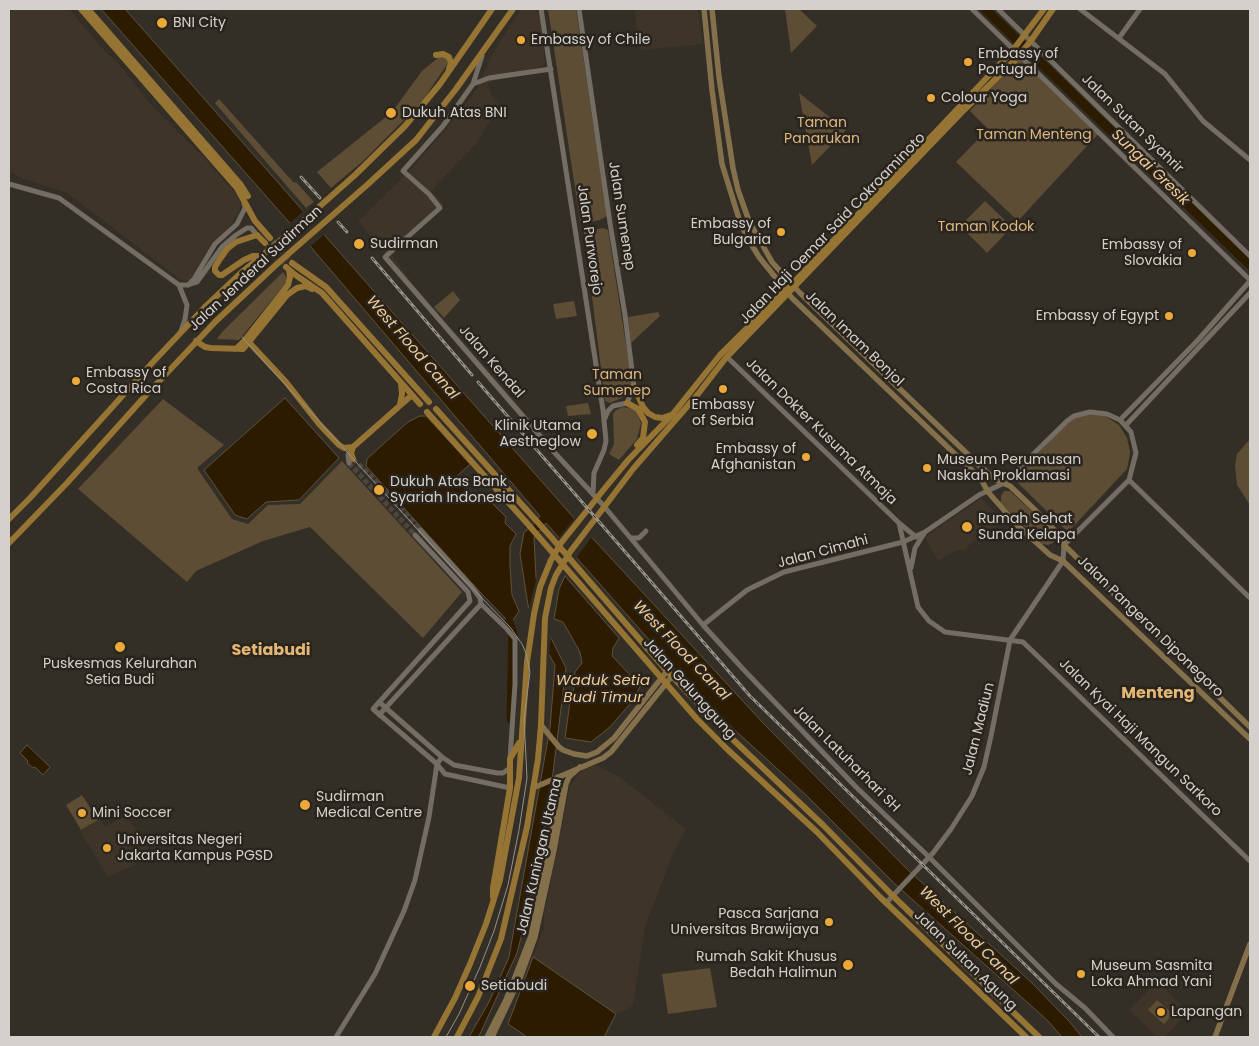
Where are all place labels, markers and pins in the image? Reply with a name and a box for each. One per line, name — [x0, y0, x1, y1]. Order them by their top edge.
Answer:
place label: BNI City — [173, 15, 226, 31]
marker: BNI City — [155, 16, 169, 30]
place label: Embassy of Chile — [531, 32, 650, 48]
marker: Embassy of Chile — [515, 34, 527, 46]
place label: Embassy of Portugal — [978, 46, 1058, 78]
marker: Embassy of Portugal — [962, 56, 974, 68]
place label: Colour Yoga — [941, 90, 1027, 106]
marker: Colour Yoga — [925, 92, 937, 104]
place label: Dukuh Atas BNI — [402, 105, 507, 121]
marker: Dukuh Atas BNI — [384, 106, 398, 120]
place label: Embassy of Bulgaria — [691, 216, 771, 248]
marker: Embassy of Bulgaria — [775, 226, 787, 238]
place label: Sudirman — [370, 236, 438, 252]
marker: Sudirman — [352, 237, 366, 251]
place label: Embassy of Slovakia — [1102, 237, 1182, 270]
marker: Embassy of Slovakia — [1186, 247, 1198, 259]
place label: Embassy of Egypt — [1036, 308, 1159, 324]
marker: Embassy of Egypt — [1163, 310, 1175, 322]
place label: Embassy of Costa Rica — [86, 365, 166, 398]
marker: Embassy of Costa Rica — [70, 375, 82, 387]
marker: Embassy of Serbia — [717, 383, 729, 395]
place label: Embassy of Serbia — [691, 397, 755, 430]
place label: Klinik Utama Aestheglow — [494, 418, 581, 451]
marker: Klinik Utama Aestheglow — [585, 427, 599, 441]
place label: Embassy of Afghanistan — [711, 441, 796, 474]
marker: Embassy of Afghanistan — [800, 451, 812, 463]
place label: Museum Perumusan Naskah Proklamasi — [937, 452, 1081, 484]
marker: Museum Perumusan Naskah Proklamasi — [921, 462, 933, 474]
place label: Dukuh Atas Bank Syariah Indonesia — [390, 474, 515, 507]
marker: Dukuh Atas Bank Syariah Indonesia — [372, 483, 386, 497]
place label: Rumah Sehat Sunda Kelapa — [978, 511, 1076, 544]
marker: Rumah Sehat Sunda Kelapa — [960, 520, 974, 534]
marker: Puskesmas Kelurahan Setia Budi — [113, 640, 127, 654]
place label: Puskesmas Kelurahan Setia Budi — [43, 656, 197, 689]
place label: Sudirman Medical Centre — [316, 789, 422, 822]
marker: Sudirman Medical Centre — [298, 798, 312, 812]
place label: Mini Soccer — [92, 805, 172, 821]
marker: Mini Soccer — [76, 807, 88, 819]
place label: Universitas Negeri Jakarta Kampus PGSD — [117, 832, 273, 864]
marker: Universitas Negeri Jakarta Kampus PGSD — [101, 842, 113, 854]
place label: Pasca Sarjana Universitas Brawijaya — [671, 906, 819, 939]
marker: Pasca Sarjana Universitas Brawijaya — [823, 916, 835, 928]
place label: Rumah Sakit Khusus Bedah Halimun — [696, 949, 837, 982]
marker: Rumah Sakit Khusus Bedah Halimun — [841, 958, 855, 972]
place label: Museum Sasmita Loka Ahmad Yani — [1091, 958, 1213, 990]
marker: Museum Sasmita Loka Ahmad Yani — [1075, 968, 1087, 980]
place label: Setiabudi — [481, 978, 547, 994]
marker: Setiabudi — [463, 979, 477, 993]
place label: Lapangan — [1171, 1004, 1242, 1020]
marker: Lapangan — [1155, 1006, 1167, 1018]

